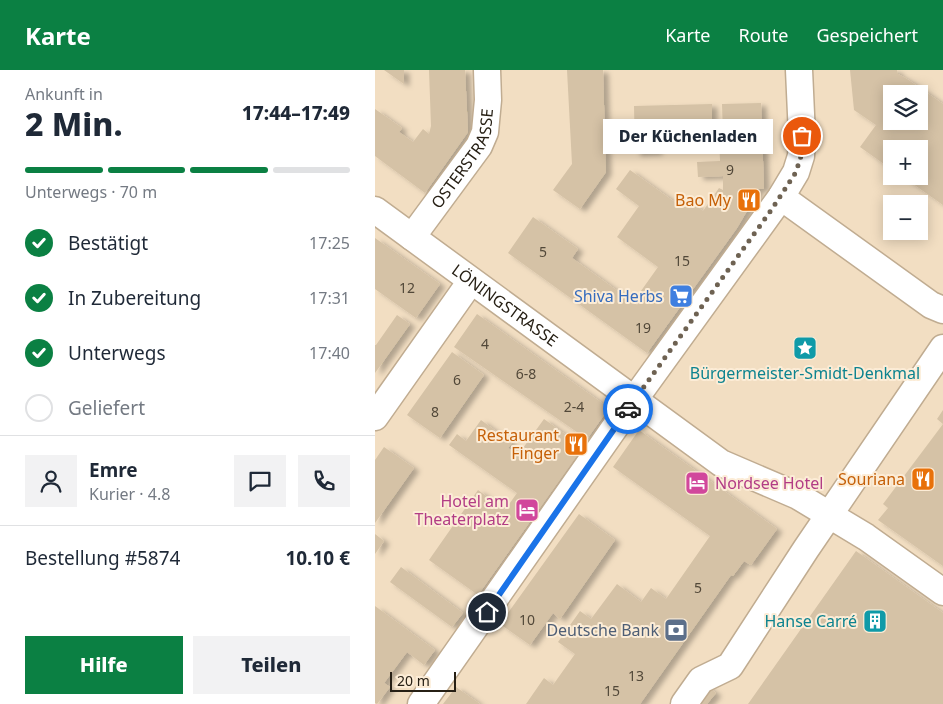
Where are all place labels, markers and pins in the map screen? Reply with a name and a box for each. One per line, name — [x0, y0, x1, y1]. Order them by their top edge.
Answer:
pin — [781, 115, 823, 157]
callout: Der Küchenladen — [602, 118, 772, 154]
restaurant icon: Bao My — [736, 187, 762, 213]
place label: Bao My — [675, 189, 732, 211]
supermarket icon: Shiva Herbs — [668, 283, 694, 309]
place label: Shiva Herbs — [574, 285, 663, 307]
place icon: Bürgermeister-Smidt-Denkmal — [792, 335, 818, 361]
place label: Bürgermeister-Smidt-Denkmal — [690, 362, 920, 384]
place label: Restaurant Finger — [477, 424, 559, 464]
restaurant icon: Restaurant Finger — [563, 431, 589, 457]
restaurant icon: Souriana — [910, 466, 936, 492]
place label: Souriana — [838, 468, 905, 490]
hotel icon: Nordsee Hotel — [684, 470, 710, 496]
place label: Nordsee Hotel — [715, 472, 823, 494]
place label: Hotel am Theaterplatz — [415, 490, 509, 530]
hotel icon: Hotel am Theaterplatz — [514, 497, 540, 523]
pin — [466, 591, 508, 633]
building icon: Hanse Carré — [862, 608, 888, 634]
place label: Hanse Carré — [764, 610, 857, 632]
bank icon: Deutsche Bank — [663, 617, 689, 643]
place label: Deutsche Bank — [546, 619, 659, 641]

